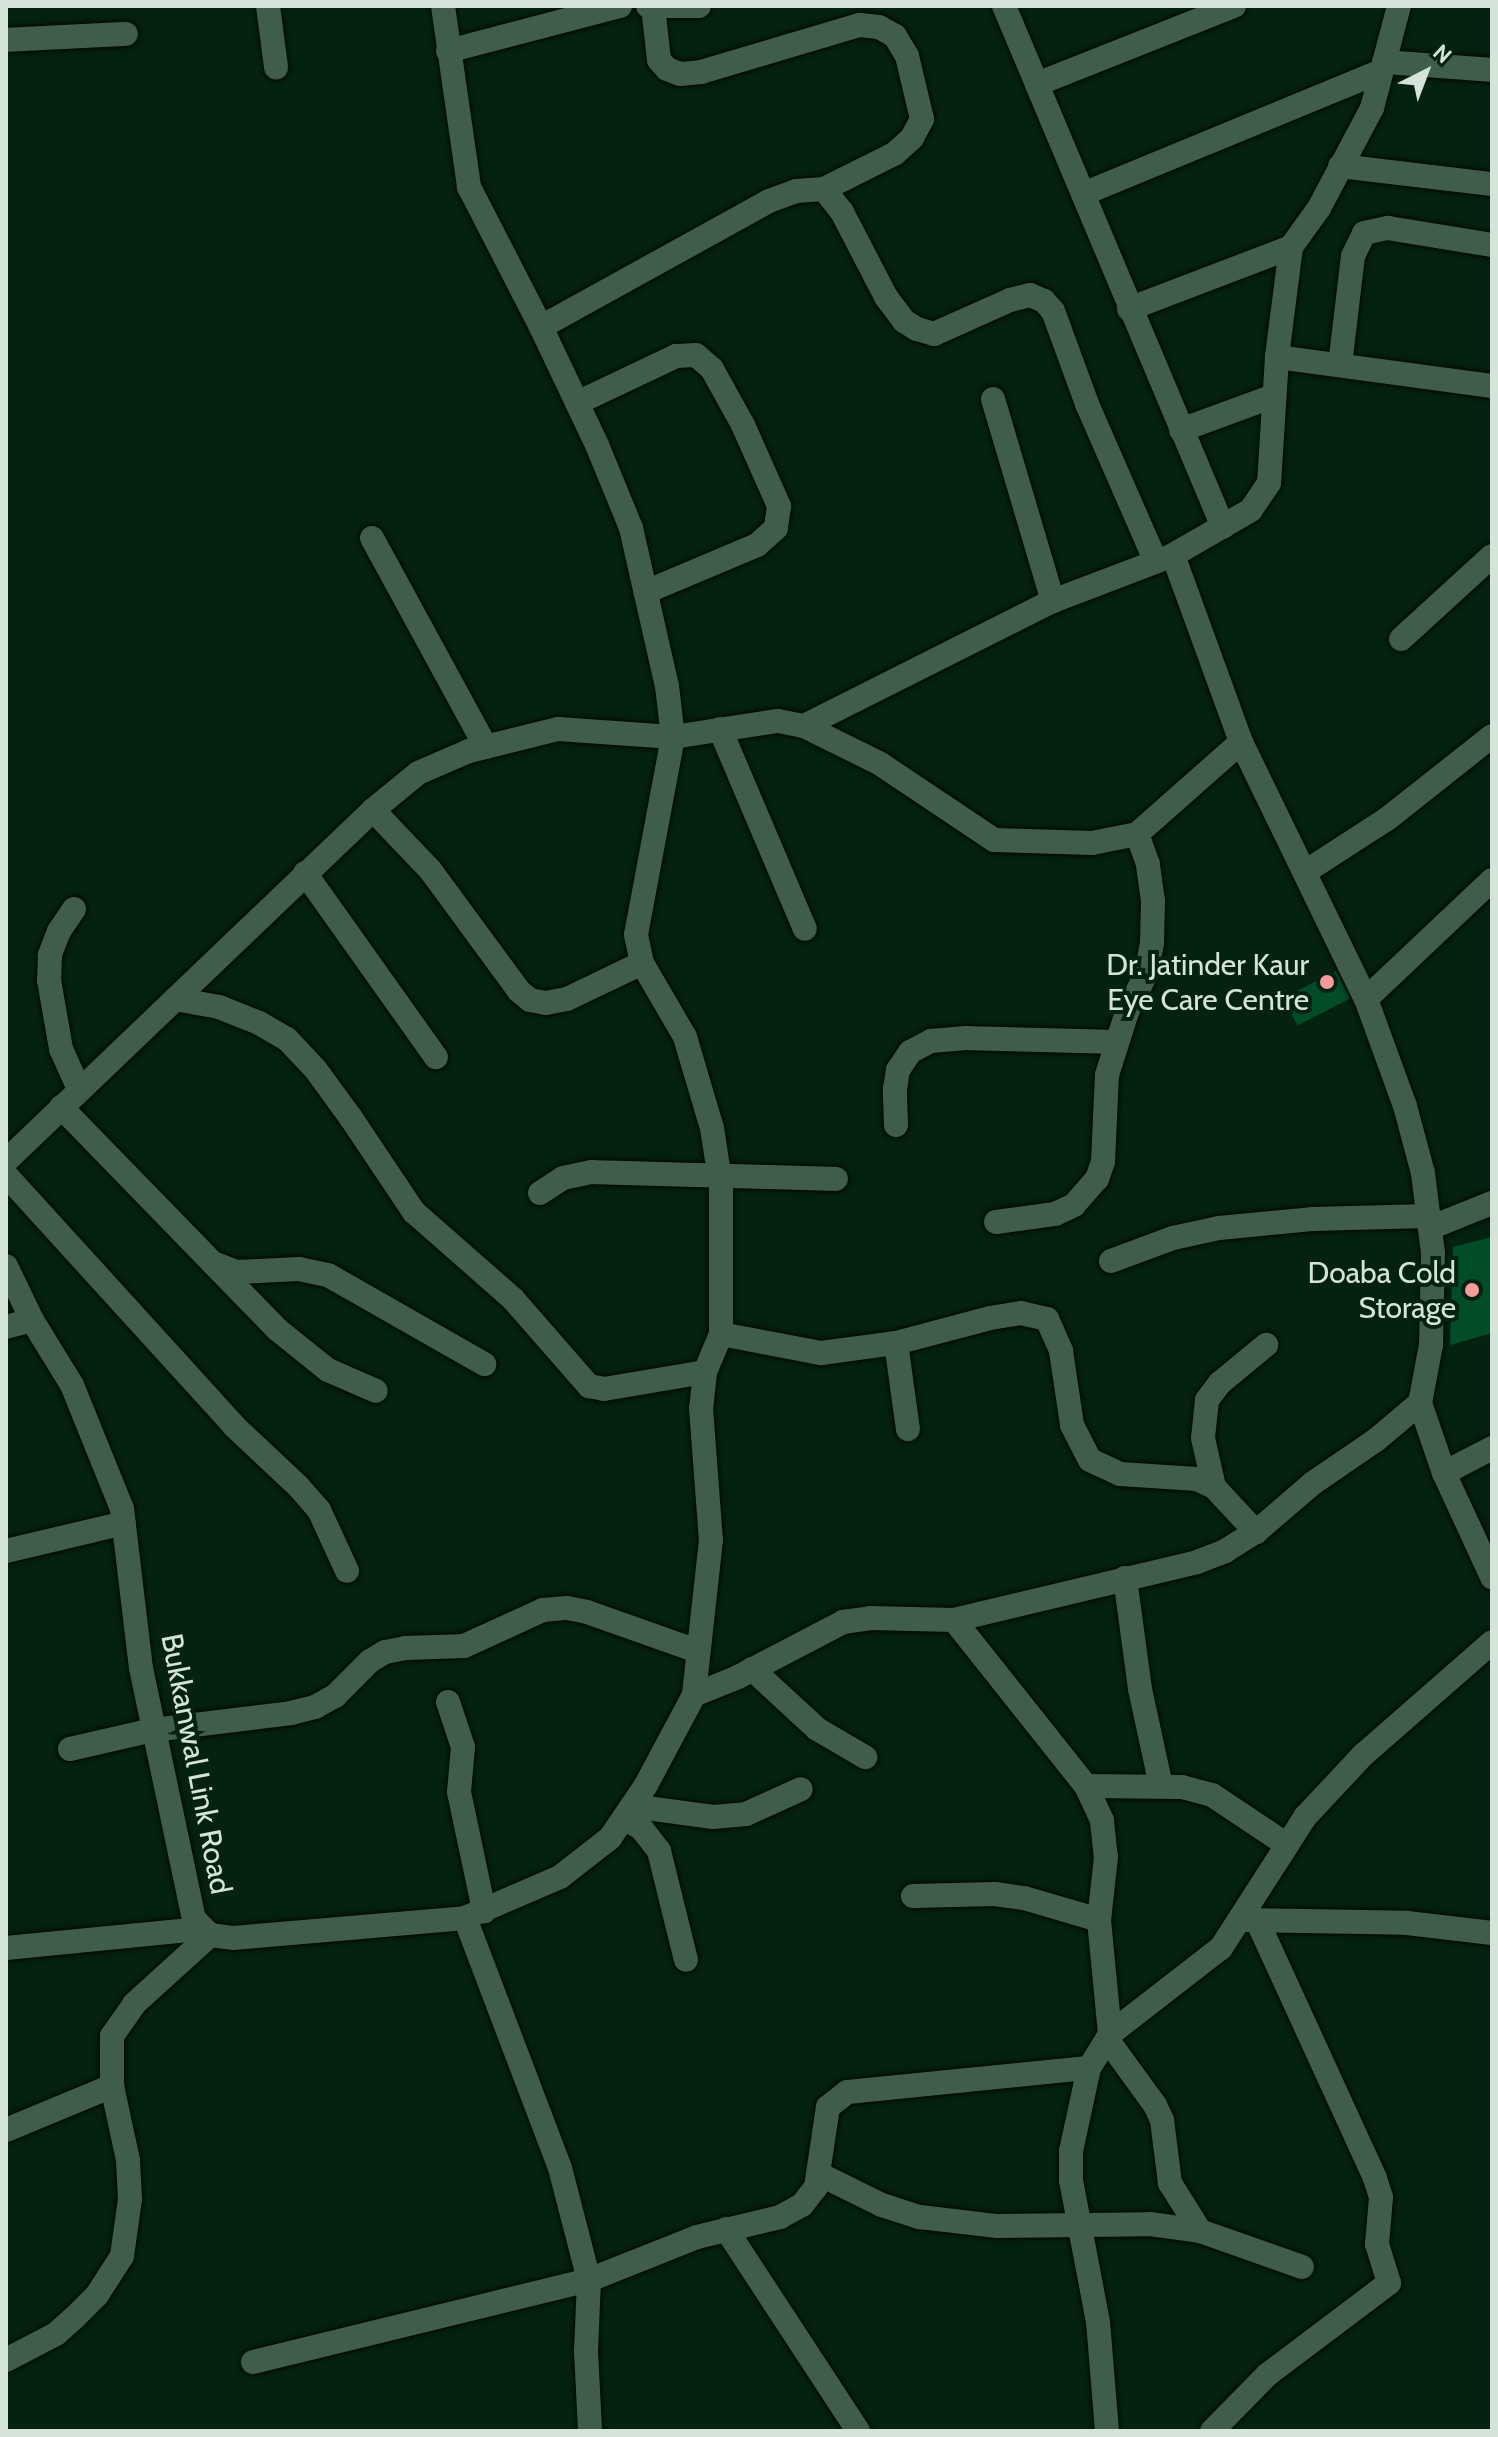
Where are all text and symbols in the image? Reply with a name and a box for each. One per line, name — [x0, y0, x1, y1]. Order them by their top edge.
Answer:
north arrow — [1386, 32, 1466, 112]
text: N — [1428, 39, 1457, 69]
place label: Dr. Jatinder Kaur Eye Care Centre — [1106, 947, 1309, 1018]
marker: Dr. Jatinder Kaur Eye Care Centre — [1316, 971, 1338, 993]
place label: Doaba Cold Storage — [1308, 1255, 1456, 1326]
marker: Doaba Cold Storage — [1463, 1281, 1481, 1299]
street label: Bukkanwal Link Road — [153, 1631, 239, 1897]

